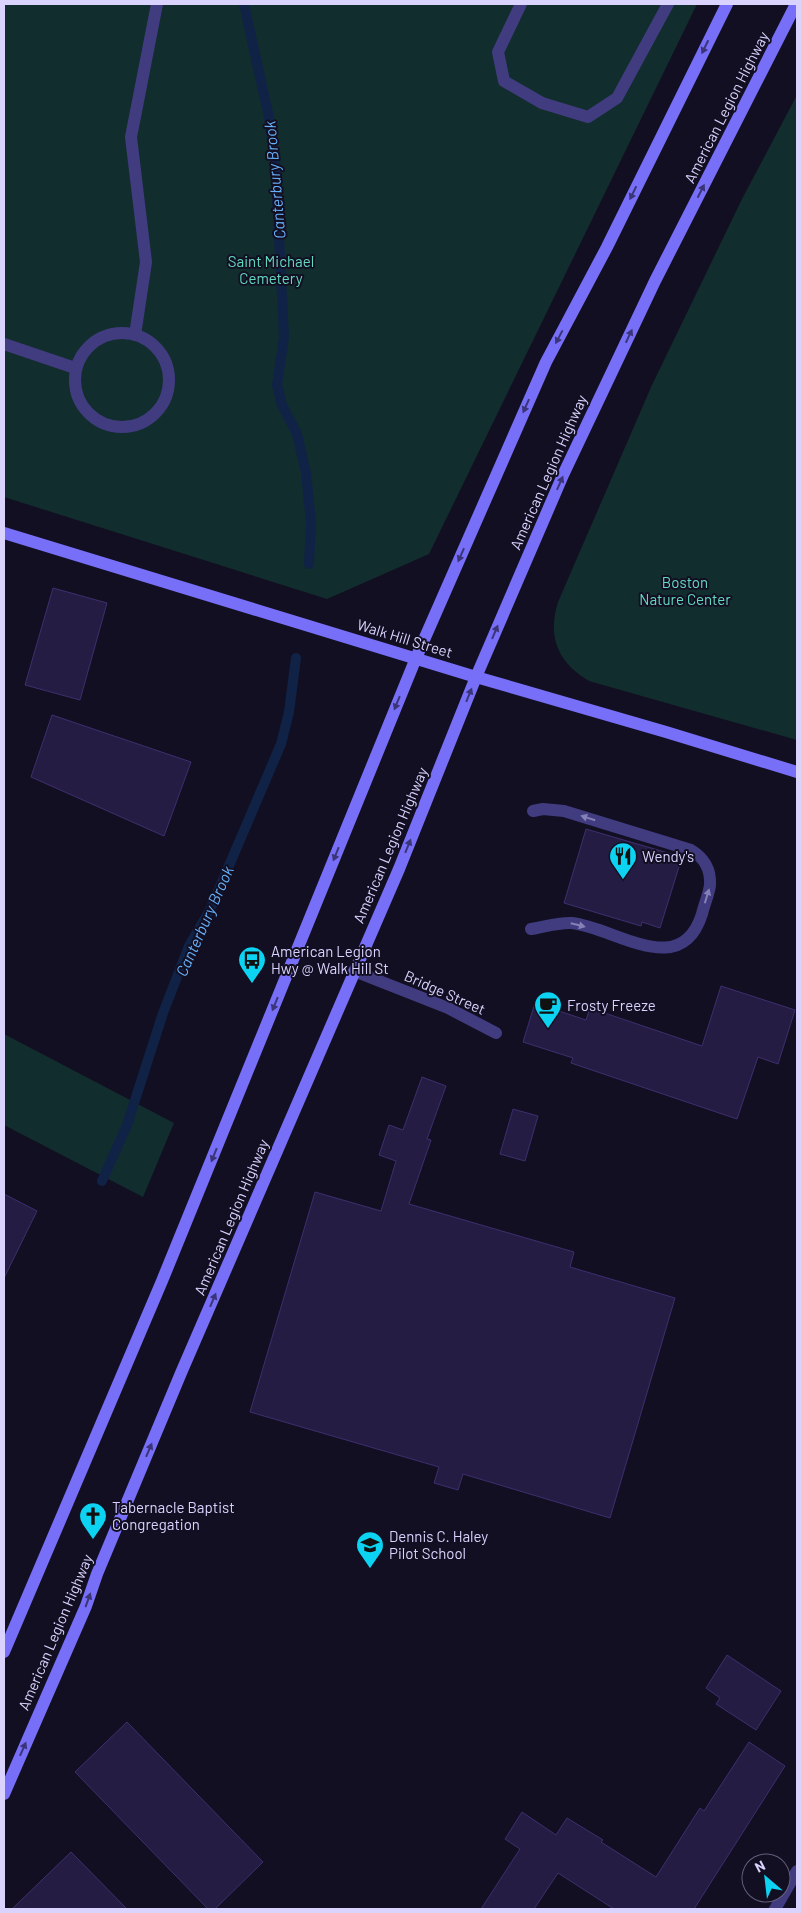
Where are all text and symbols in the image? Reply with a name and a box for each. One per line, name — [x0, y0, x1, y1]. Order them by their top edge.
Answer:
street label: American Legion Highway — [680, 28, 772, 186]
one-way arrow — [701, 40, 709, 55]
water label: Canterbury Brook — [259, 120, 289, 240]
one-way arrow — [697, 184, 705, 198]
one-way arrow — [629, 186, 637, 200]
park label: Saint Michael Cemetery — [228, 252, 314, 287]
one-way arrow — [625, 329, 633, 343]
one-way arrow — [554, 331, 563, 344]
street label: American Legion Highway — [506, 392, 590, 552]
one-way arrow — [522, 399, 530, 413]
one-way arrow — [556, 476, 564, 490]
one-way arrow — [456, 548, 464, 562]
park label: Boston Nature Center — [639, 573, 731, 608]
street label: Walk Hill Street — [355, 615, 455, 661]
one-way arrow — [492, 625, 499, 640]
one-way arrow — [465, 688, 473, 702]
one-way arrow — [393, 696, 401, 710]
street label: American Legion Highway — [349, 764, 431, 926]
one-way arrow — [580, 814, 595, 822]
one-way arrow — [405, 839, 413, 853]
restaurant icon: Wendy's — [608, 841, 638, 880]
one-way arrow — [332, 847, 340, 861]
place label: Wendy's — [642, 847, 694, 865]
water label: Canterbury Brook — [171, 863, 237, 979]
one-way arrow — [704, 889, 711, 904]
one-way arrow — [571, 921, 586, 929]
place label: American Legion Hwy @ Walk Hill St — [271, 942, 389, 977]
bus stop icon: American Legion Hwy @ Walk Hill St — [237, 945, 267, 984]
street label: Bridge Street — [402, 966, 488, 1018]
cafe icon: Frosty Freeze — [533, 990, 563, 1029]
place label: Frosty Freeze — [567, 996, 656, 1014]
one-way arrow — [271, 997, 279, 1012]
street label: American Legion Highway — [190, 1136, 272, 1298]
one-way arrow — [209, 1148, 217, 1162]
one-way arrow — [209, 1293, 217, 1307]
one-way arrow — [146, 1442, 154, 1457]
place label: Tabernacle Baptist Congregation — [112, 1498, 235, 1533]
church icon: Tabernacle Baptist Congregation — [78, 1501, 108, 1540]
place label: Dennis C. Haley Pilot School — [389, 1527, 488, 1562]
school or university icon: Dennis C. Haley Pilot School — [355, 1530, 385, 1569]
street label: American Legion Highway — [14, 1551, 96, 1713]
one-way arrow — [84, 1592, 92, 1607]
one-way arrow — [20, 1742, 28, 1756]
north arrow — [741, 1853, 791, 1903]
text: N — [752, 1856, 768, 1876]

